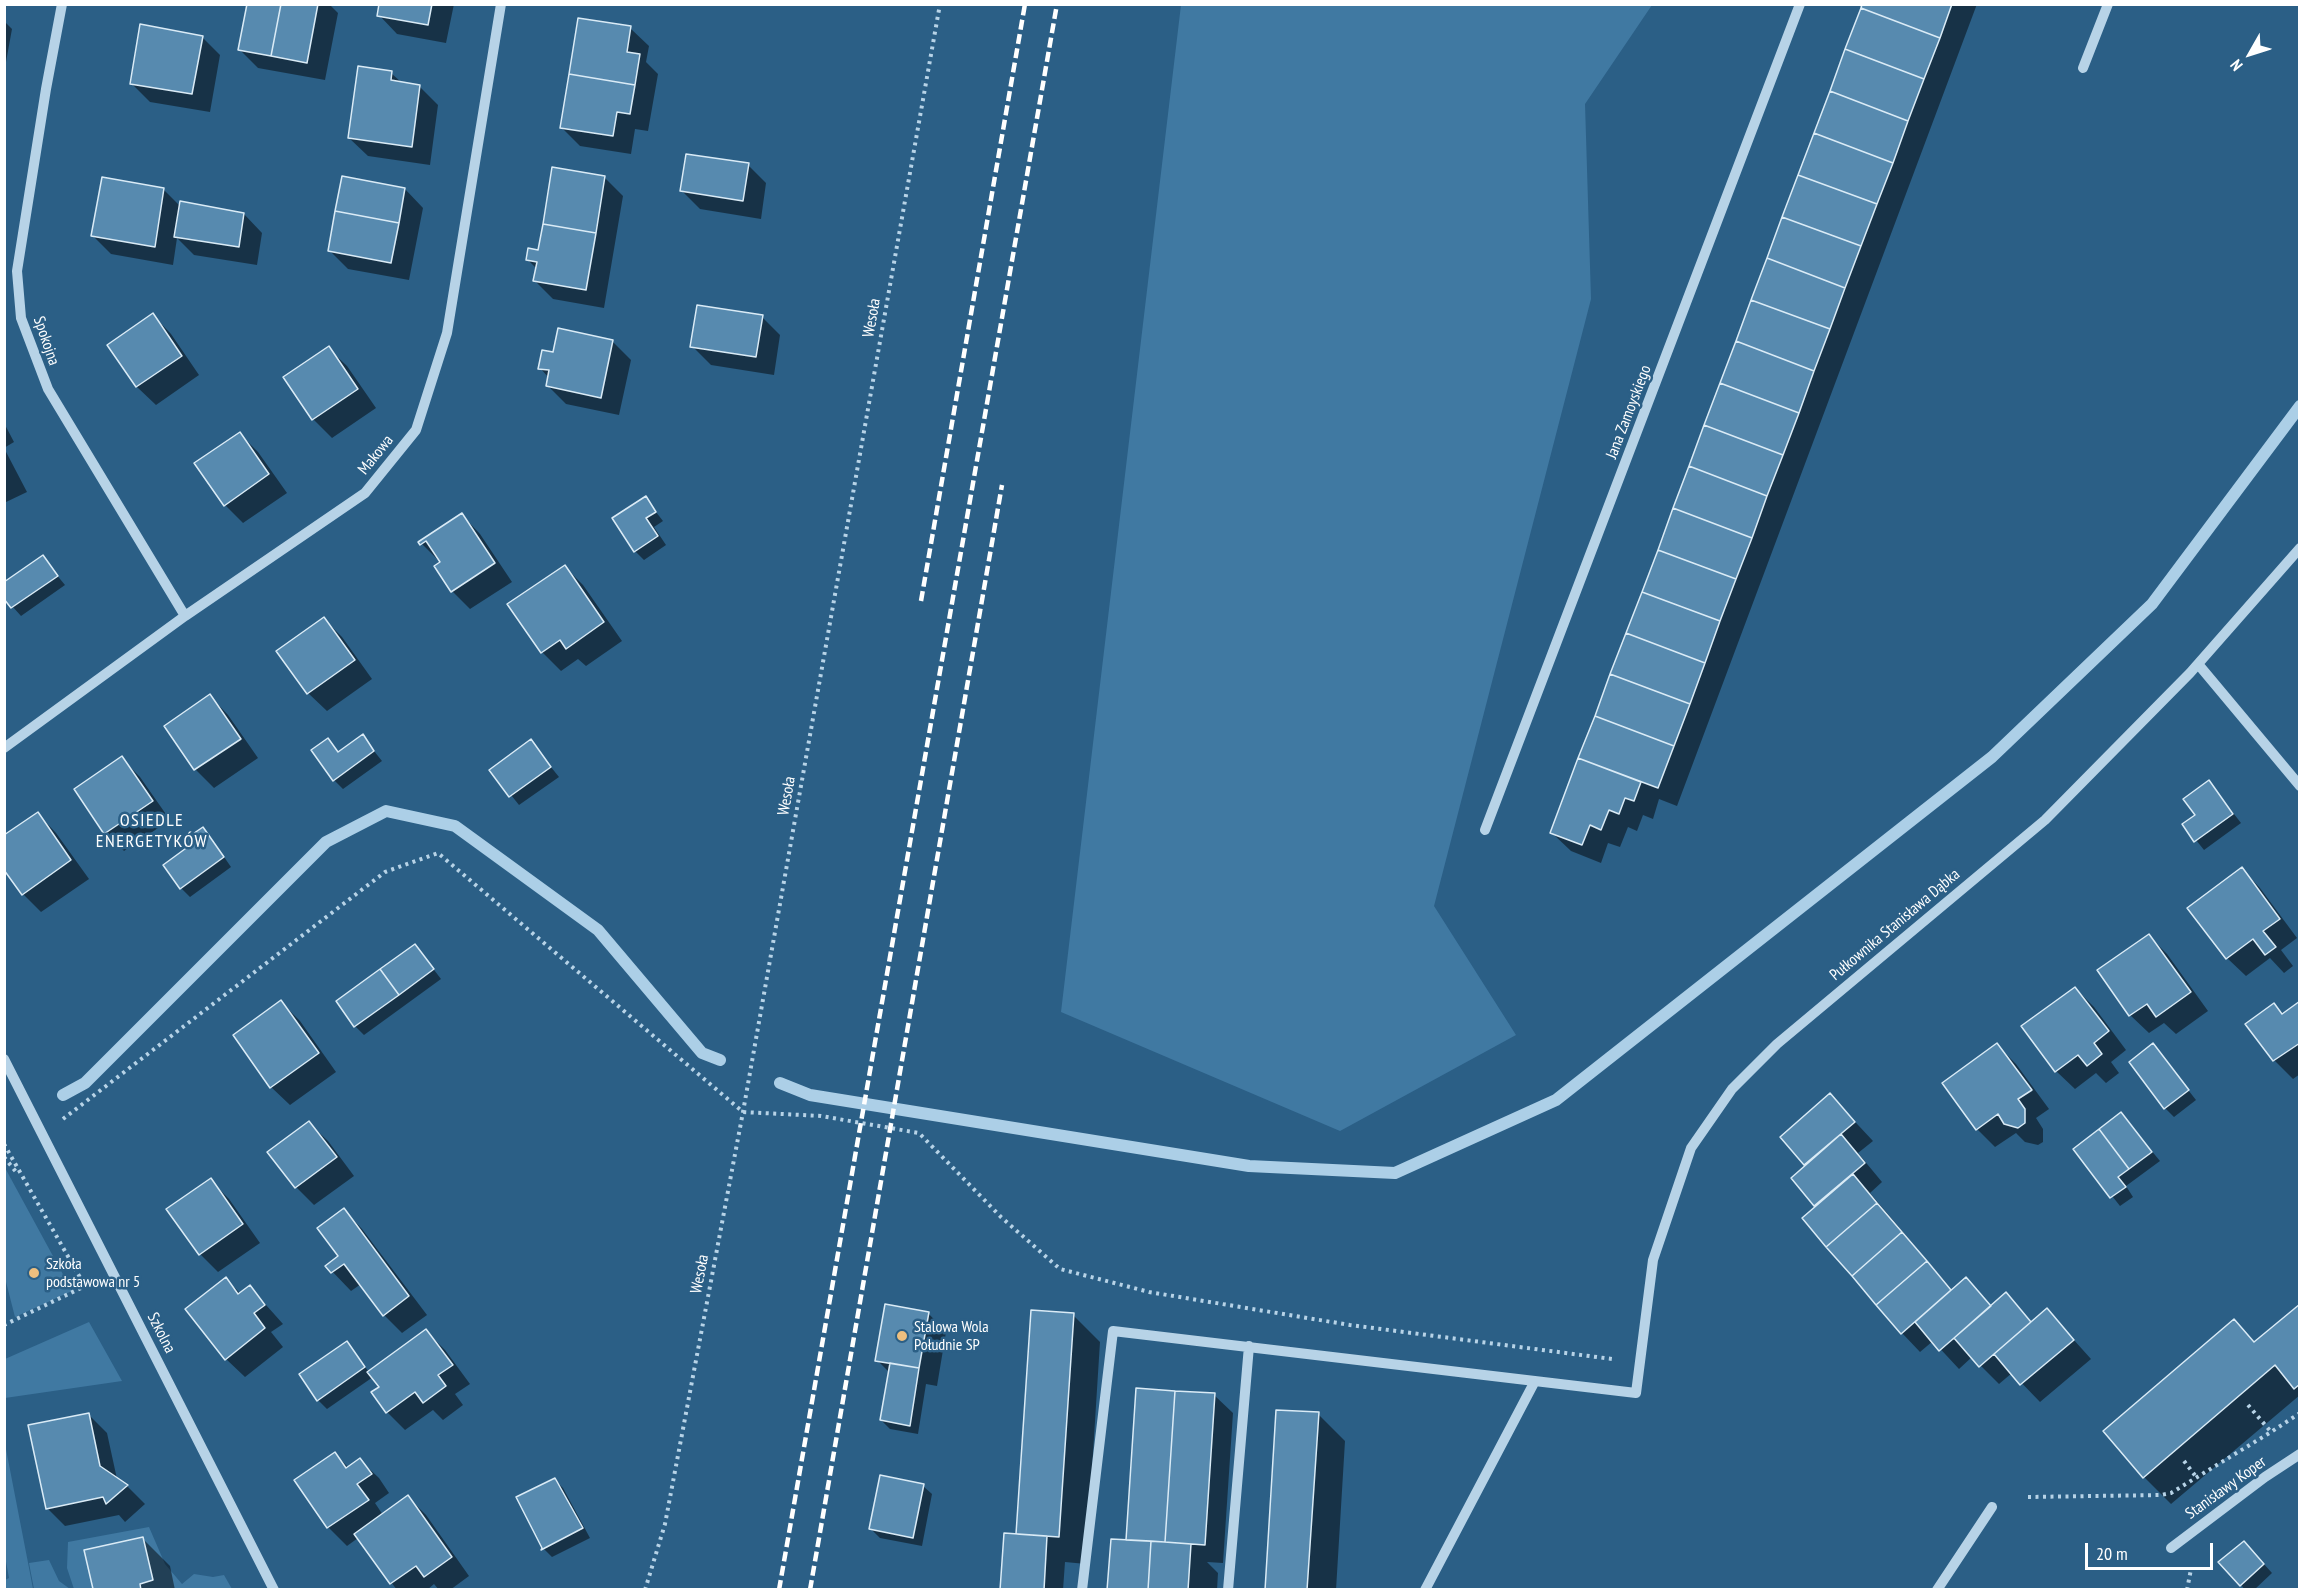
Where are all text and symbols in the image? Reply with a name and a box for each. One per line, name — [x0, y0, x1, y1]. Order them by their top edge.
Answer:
north arrow — [2220, 24, 2280, 84]
text: N — [2226, 56, 2247, 75]
street label: Wesoła — [859, 297, 885, 339]
street label: Spokojna — [29, 314, 63, 368]
street label: Jana Zamoyskiego — [1602, 362, 1656, 462]
street label: Makowa — [354, 431, 398, 479]
street label: Wesoła — [774, 775, 800, 817]
district label: OSIEDLE ENERGETYKÓW — [96, 810, 208, 852]
street label: Pułkownika Stanisława Dąbka — [1826, 865, 1964, 985]
street label: Wesoła — [687, 1253, 713, 1295]
place label: Szkoła podstawowa nr 5 — [46, 1254, 140, 1292]
marker: Szkoła podstawowa nr 5 — [27, 1266, 41, 1280]
street label: Szkolna — [143, 1310, 179, 1356]
place label: Stalowa Wola Południe SP — [914, 1317, 989, 1355]
marker: Stalowa Wola Południe SP — [895, 1329, 909, 1343]
street label: Stanisławy Koper — [2182, 1452, 2270, 1524]
scale bar — [2088, 1531, 2216, 1569]
text: 20 m — [2096, 1542, 2128, 1565]

